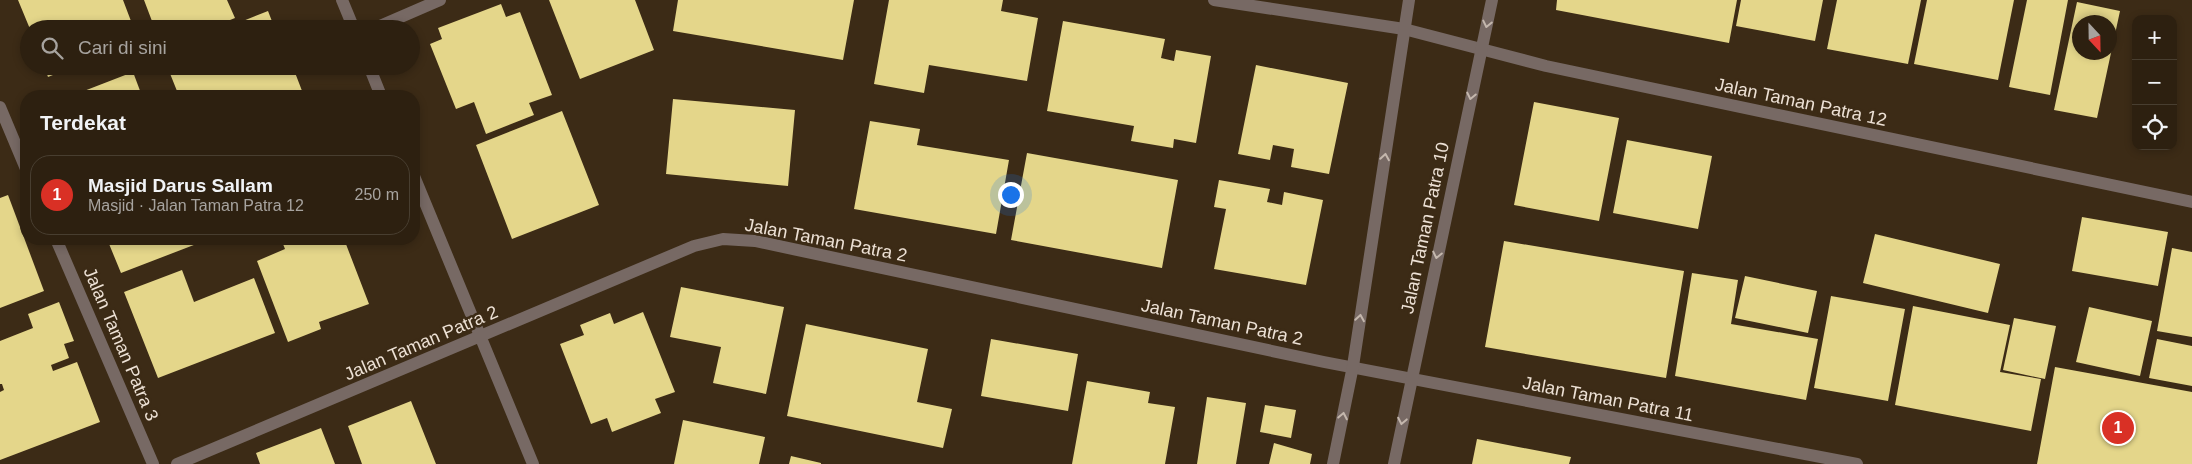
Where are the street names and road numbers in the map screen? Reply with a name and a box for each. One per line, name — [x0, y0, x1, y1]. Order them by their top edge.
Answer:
street label: Jalan Taman Patra 12 — [1713, 74, 1889, 130]
street label: Jalan Taman Patra 10 — [1397, 140, 1453, 316]
street label: Jalan Taman Patra 2 — [743, 214, 909, 266]
street label: Jalan Taman Patra 3 — [80, 264, 162, 424]
street label: Jalan Taman Patra 2 — [1139, 295, 1305, 349]
street label: Jalan Taman Patra 2 — [341, 302, 501, 384]
street label: Jalan Taman Patra 11 — [1521, 373, 1695, 425]

